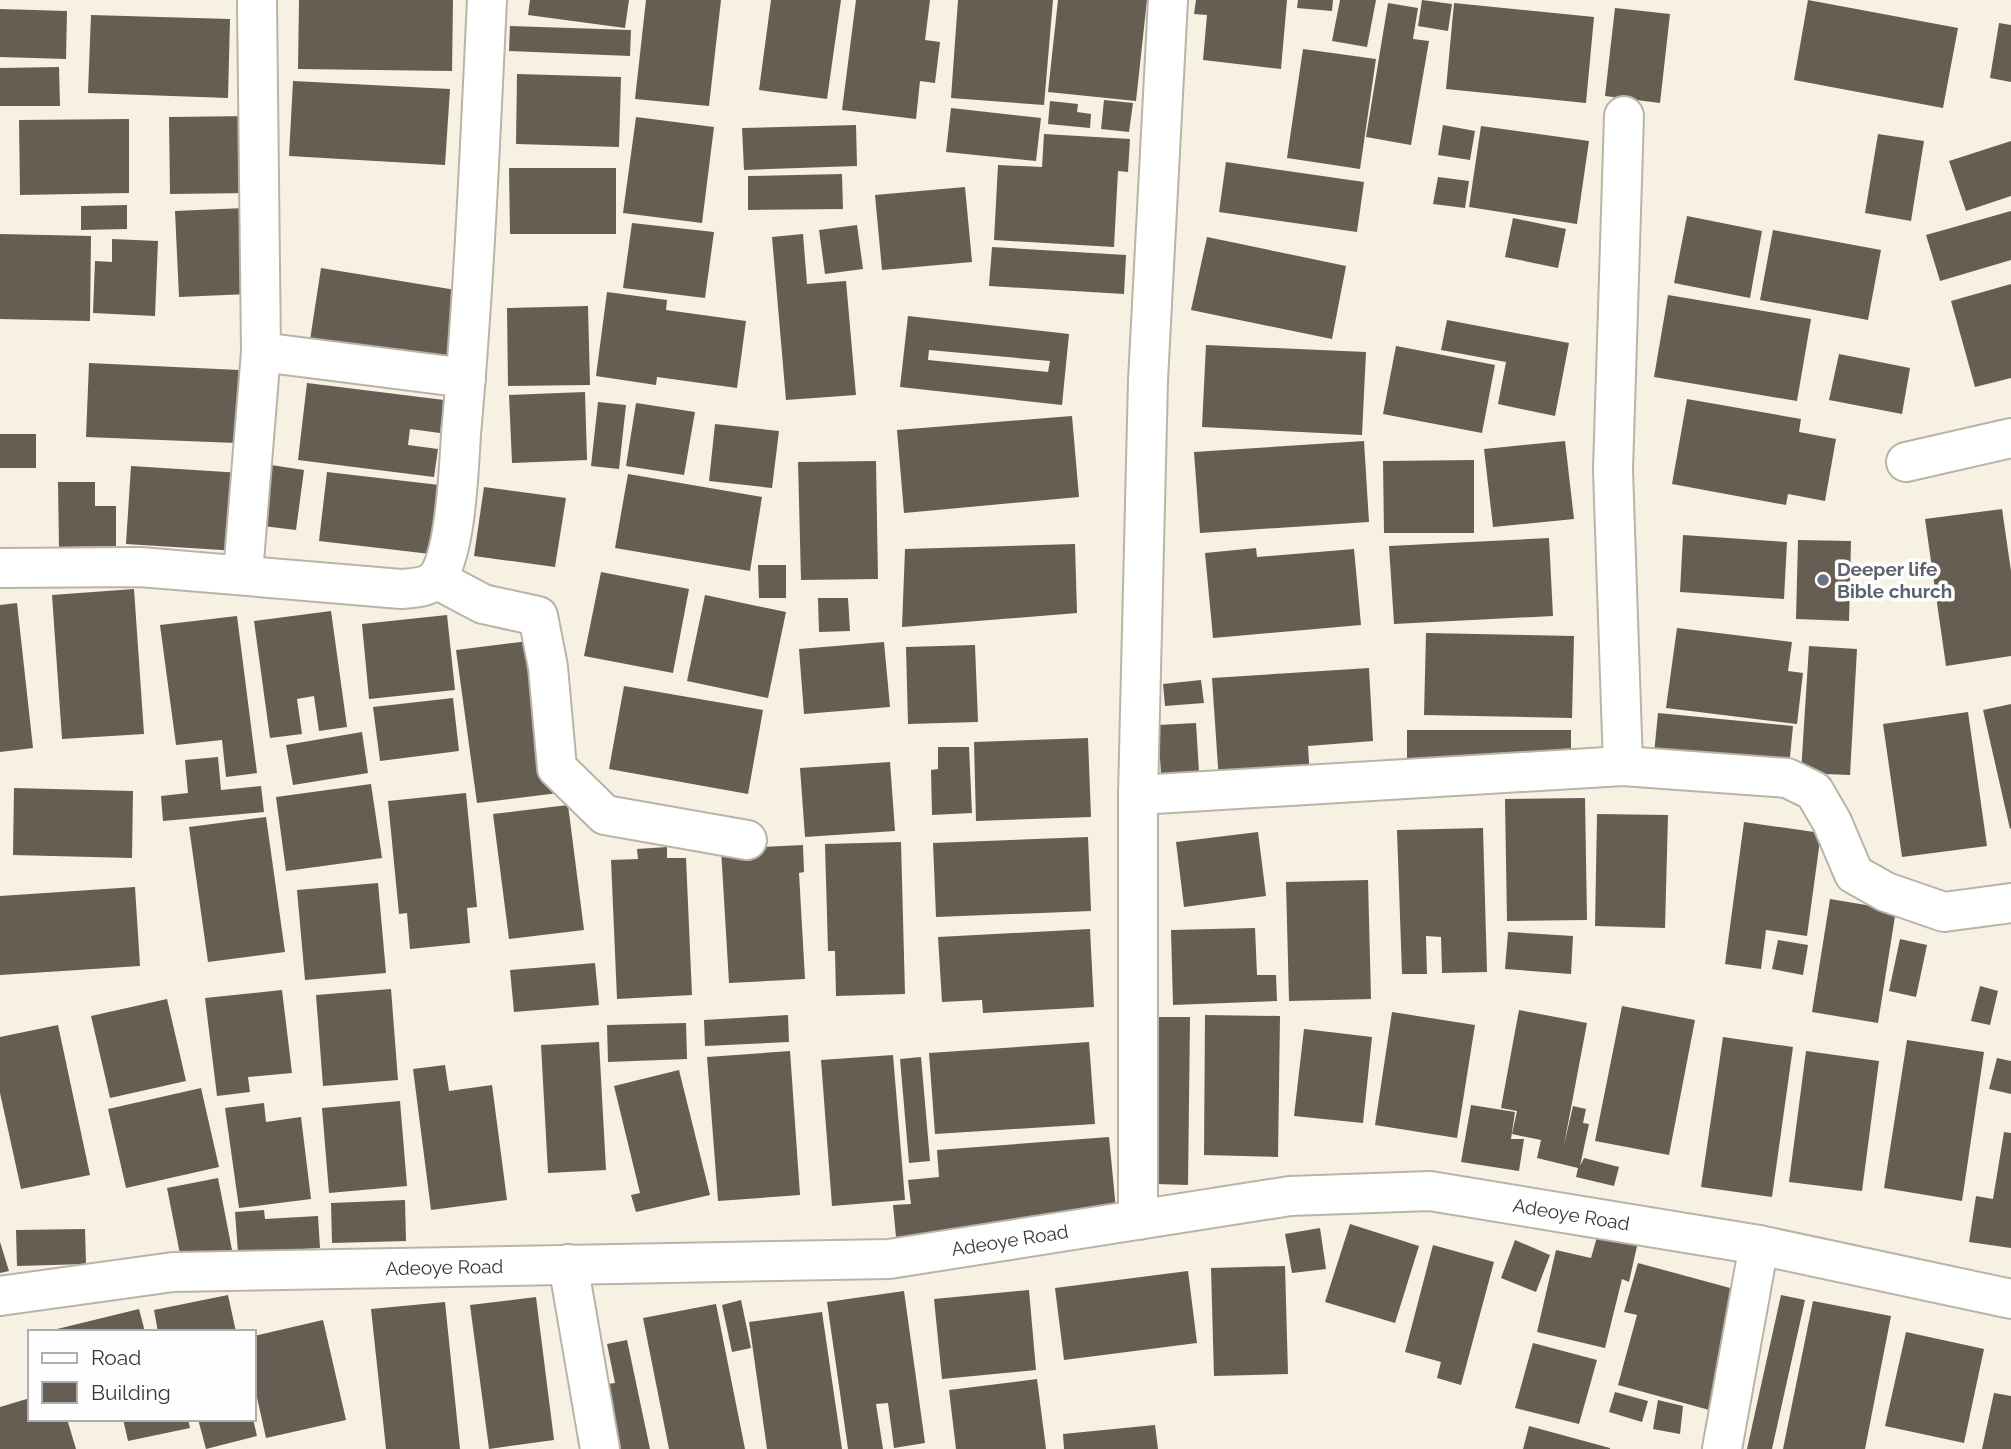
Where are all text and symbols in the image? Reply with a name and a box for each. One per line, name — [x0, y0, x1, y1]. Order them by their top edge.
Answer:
place label: Deeper life Bible church — [1837, 558, 1952, 602]
marker: Deeper life Bible church — [1815, 572, 1831, 588]
street label: Adeoye Road — [1511, 1194, 1631, 1235]
street label: Adeoye Road — [950, 1220, 1070, 1260]
street label: Adeoye Road — [385, 1255, 504, 1279]
legend — [28, 1330, 256, 1421]
text: Road — [91, 1345, 141, 1370]
text: Building — [91, 1380, 171, 1405]

